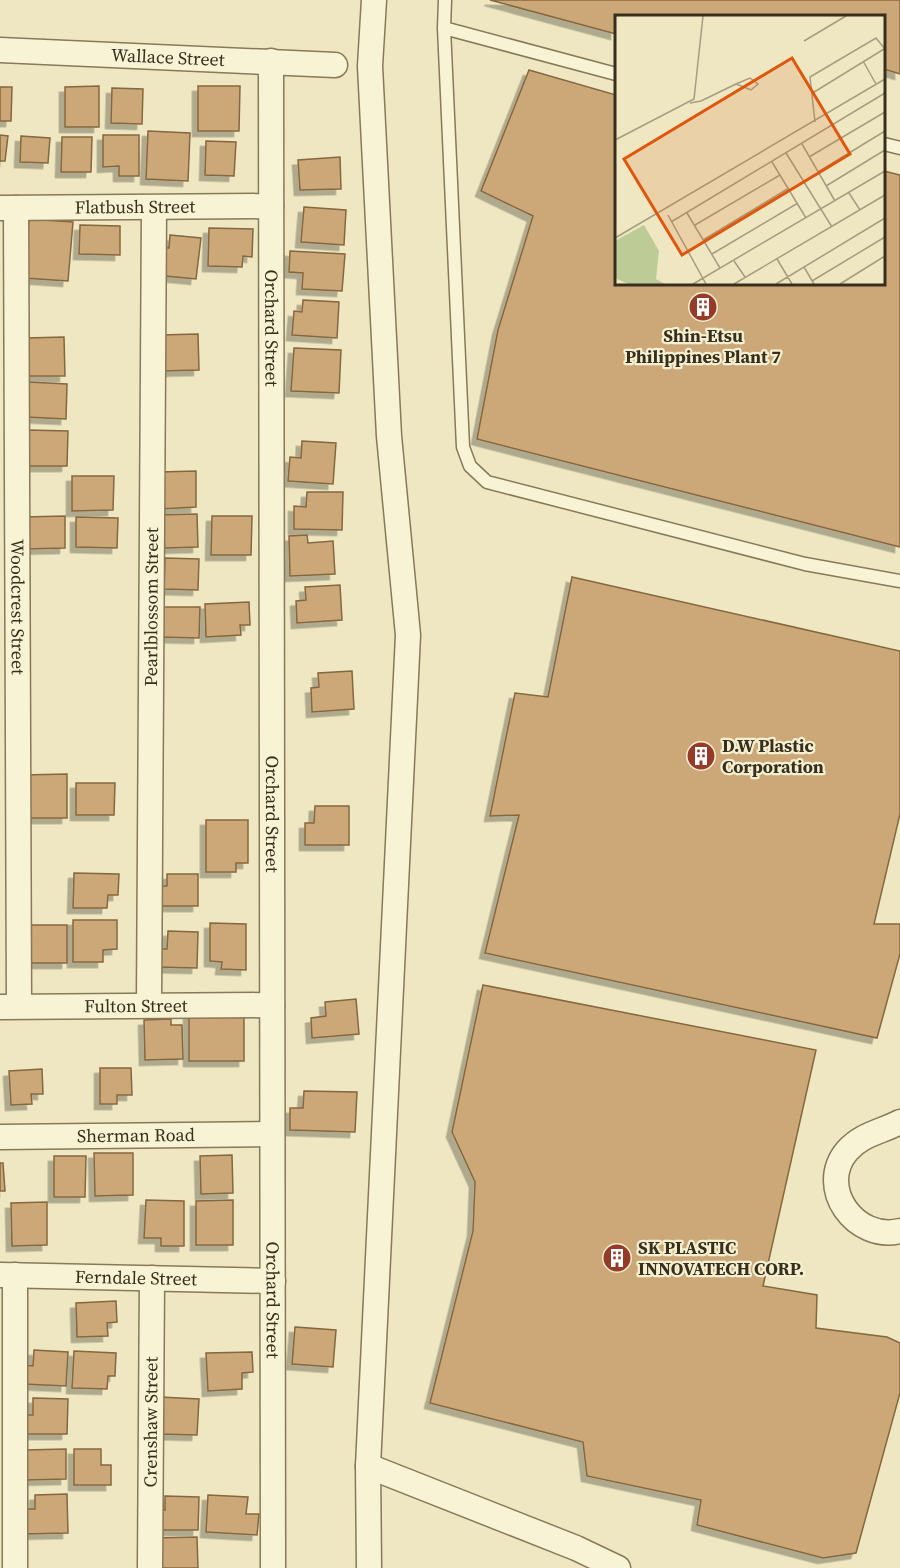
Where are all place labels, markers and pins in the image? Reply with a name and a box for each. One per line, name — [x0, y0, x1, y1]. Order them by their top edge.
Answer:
building icon: Shin-Etsu Philippines Plant 7 — [687, 291, 719, 323]
place label: Shin-Etsu Philippines Plant 7 — [625, 323, 781, 369]
place label: D.W Plastic Corporation — [722, 733, 824, 779]
building icon: D.W Plastic Corporation — [685, 740, 717, 772]
place label: SK PLASTIC INNOVATECH CORP. — [638, 1235, 804, 1281]
building icon: SK PLASTIC INNOVATECH CORP. — [601, 1242, 633, 1274]

